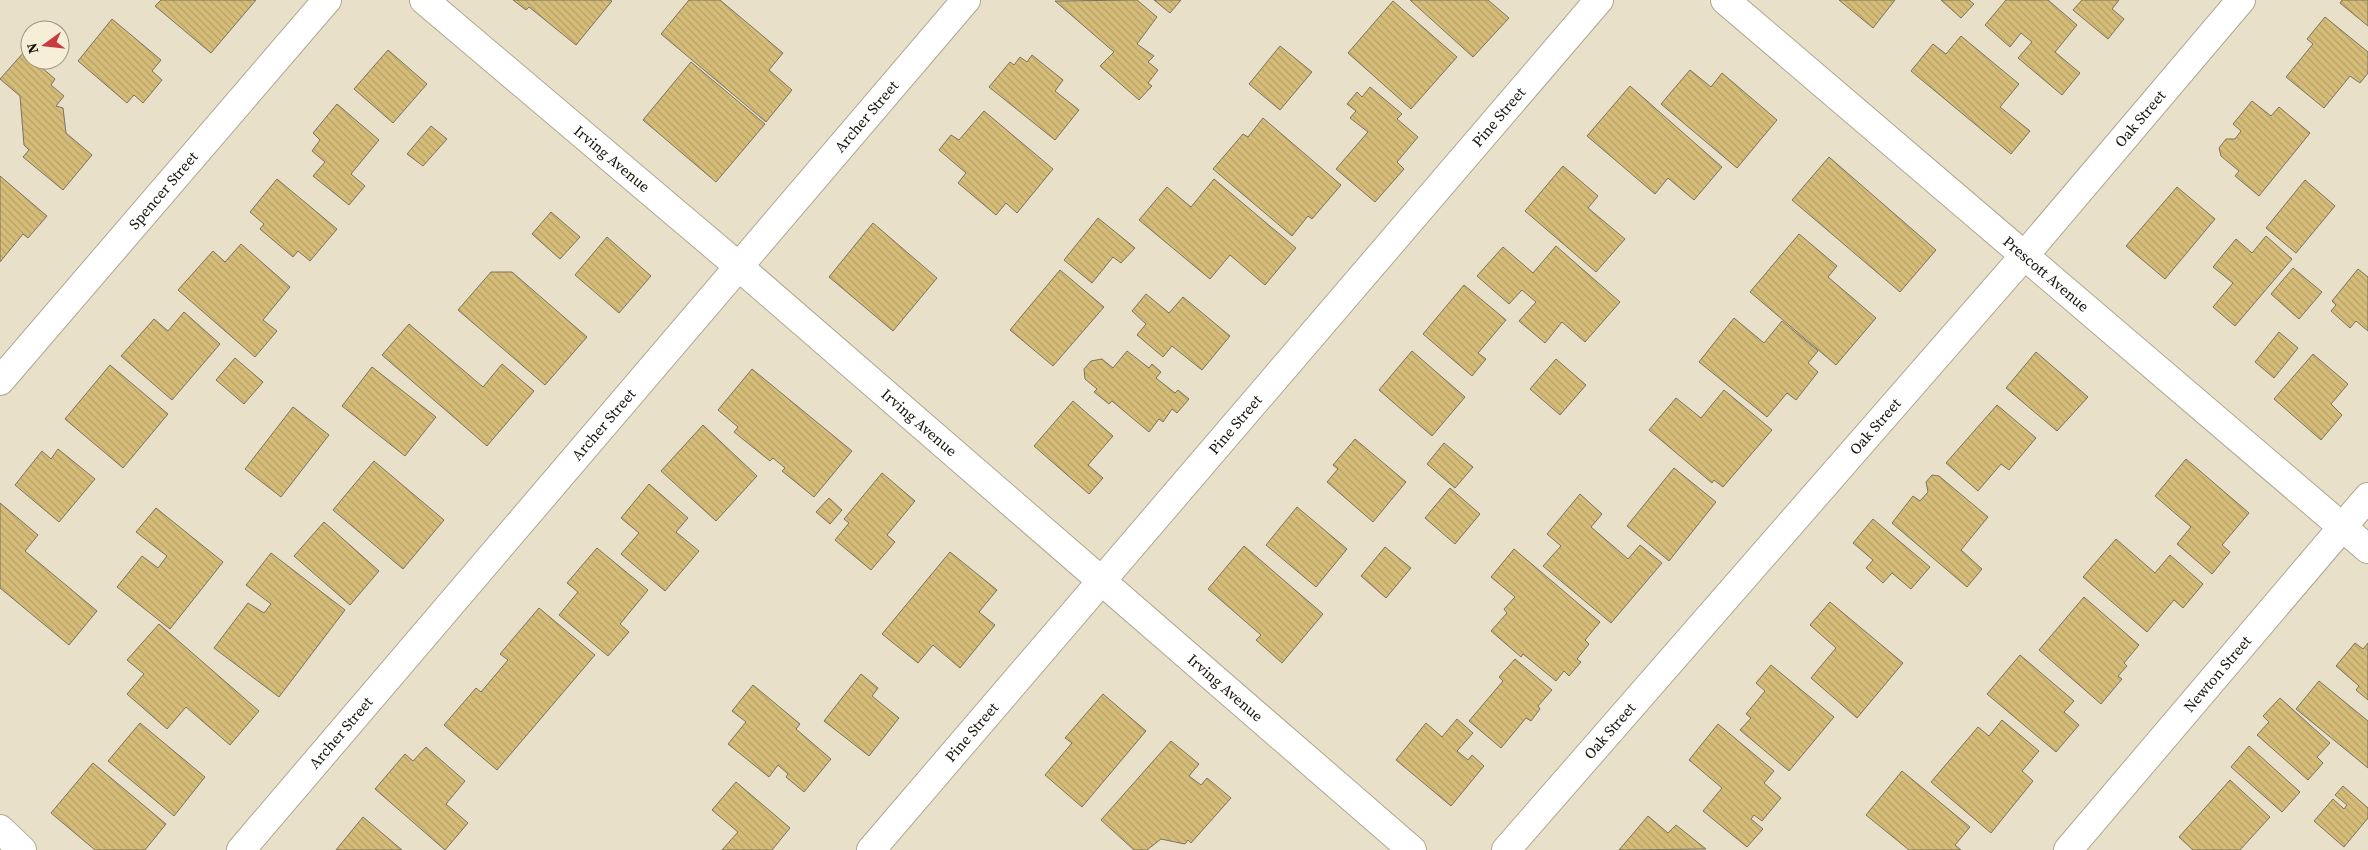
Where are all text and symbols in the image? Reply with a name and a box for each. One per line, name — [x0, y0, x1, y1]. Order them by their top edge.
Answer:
north arrow — [20, 20, 70, 70]
text: N — [21, 41, 43, 56]
street label: Archer Street — [829, 76, 903, 157]
street label: Pine Street — [1467, 82, 1530, 151]
street label: Oak Street — [2110, 85, 2170, 152]
street label: Irving Avenue — [569, 120, 655, 197]
street label: Spencer Street — [124, 147, 203, 234]
street label: Prescott Avenue — [1999, 231, 2094, 317]
street label: Archer Street — [567, 384, 640, 465]
street label: Irving Avenue — [877, 384, 962, 461]
street label: Pine Street — [1203, 390, 1267, 459]
street label: Oak Street — [1844, 393, 1906, 459]
street label: Newton Street — [2179, 631, 2256, 716]
street label: Irving Avenue — [1183, 649, 1268, 727]
street label: Archer Street — [304, 692, 377, 773]
street label: Pine Street — [940, 697, 1003, 766]
street label: Oak Street — [1579, 698, 1640, 763]

